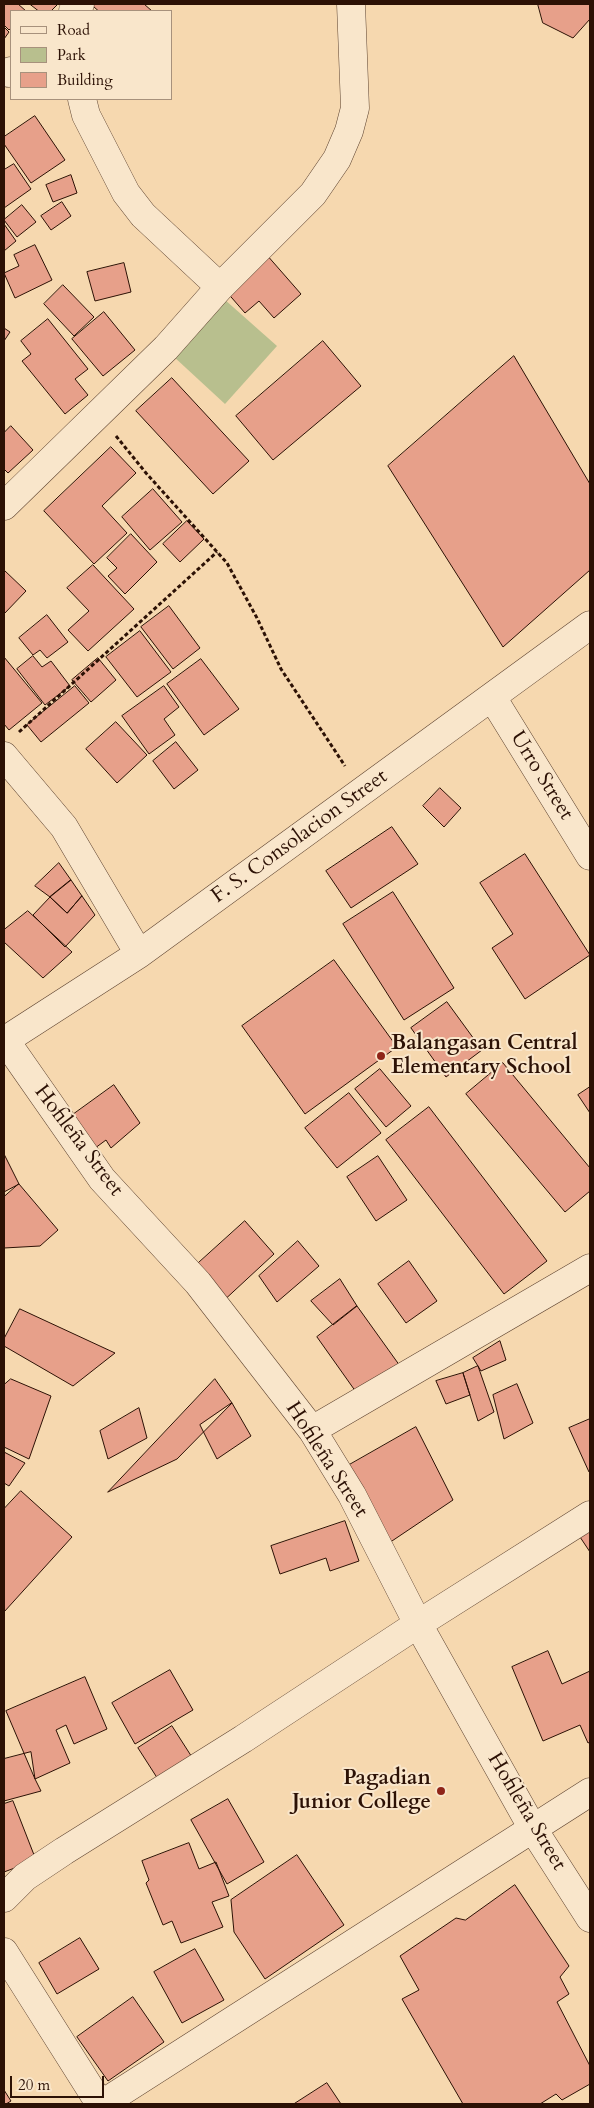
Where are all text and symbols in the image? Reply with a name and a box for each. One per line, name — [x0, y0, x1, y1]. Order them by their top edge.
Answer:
legend — [10, 10, 172, 100]
text: Road — [57, 20, 90, 40]
text: Park — [57, 45, 86, 65]
text: Building — [57, 70, 113, 90]
street label: Urro Street — [504, 727, 578, 825]
street label: F. S. Consolacion Street — [207, 765, 393, 909]
place label: Balangasan Central Elementary School — [391, 1031, 578, 1081]
marker: Balangasan Central Elementary School — [375, 1050, 387, 1062]
street label: Hofileña Street — [28, 1080, 128, 1202]
street label: Hofileña Street — [279, 1397, 373, 1523]
street label: Hofileña Street — [481, 1749, 571, 1875]
place label: Pagadian Junior College — [292, 1766, 431, 1816]
marker: Pagadian Junior College — [435, 1785, 447, 1797]
scale bar — [12, 2066, 106, 2098]
text: 20 m — [18, 2075, 50, 2095]

